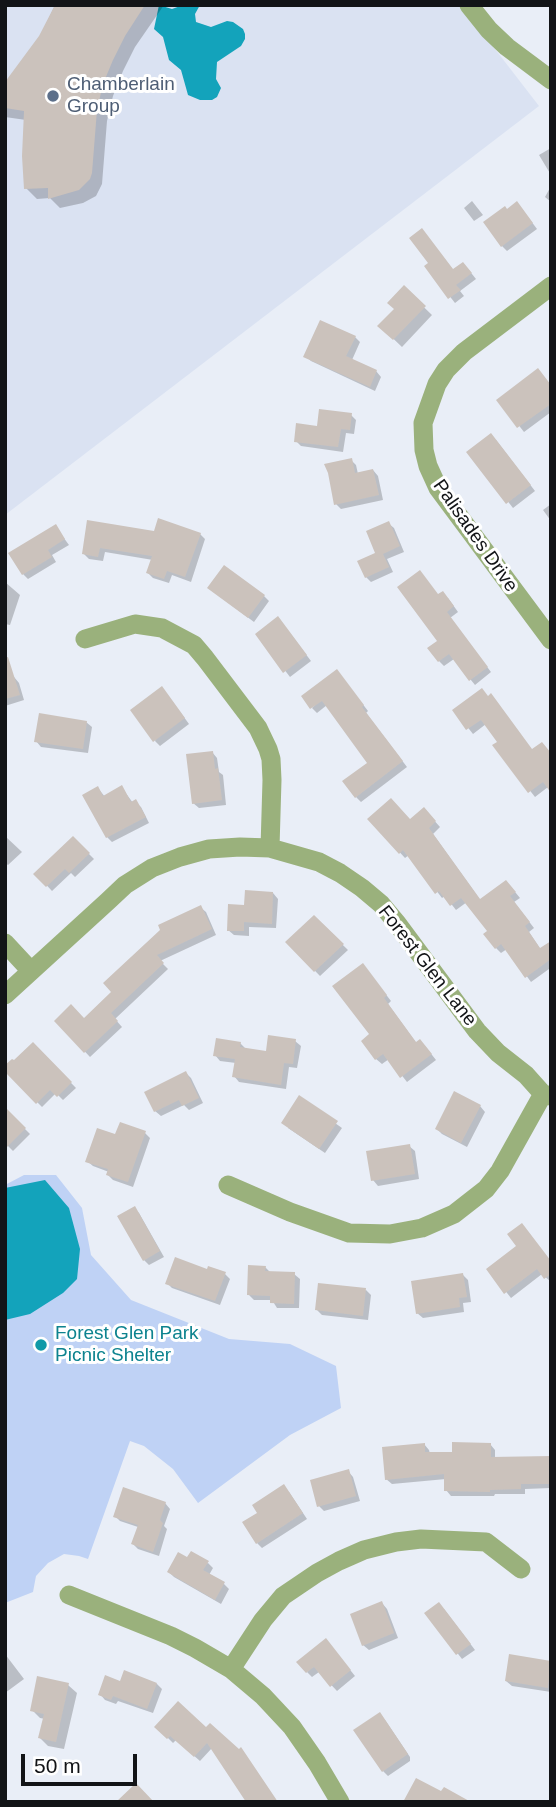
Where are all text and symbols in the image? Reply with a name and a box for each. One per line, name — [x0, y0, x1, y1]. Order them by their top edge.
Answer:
place label: Chamberlain Group — [67, 74, 175, 118]
marker: Chamberlain Group — [45, 88, 61, 104]
street label: Palisades Drive — [428, 475, 522, 597]
street label: Forest Glen Lane — [373, 901, 481, 1031]
place label: Forest Glen Park Picnic Shelter — [55, 1323, 199, 1367]
marker: Forest Glen Park Picnic Shelter — [33, 1337, 49, 1353]
scale bar — [24, 1741, 140, 1785]
text: 50 m — [34, 1754, 81, 1777]

